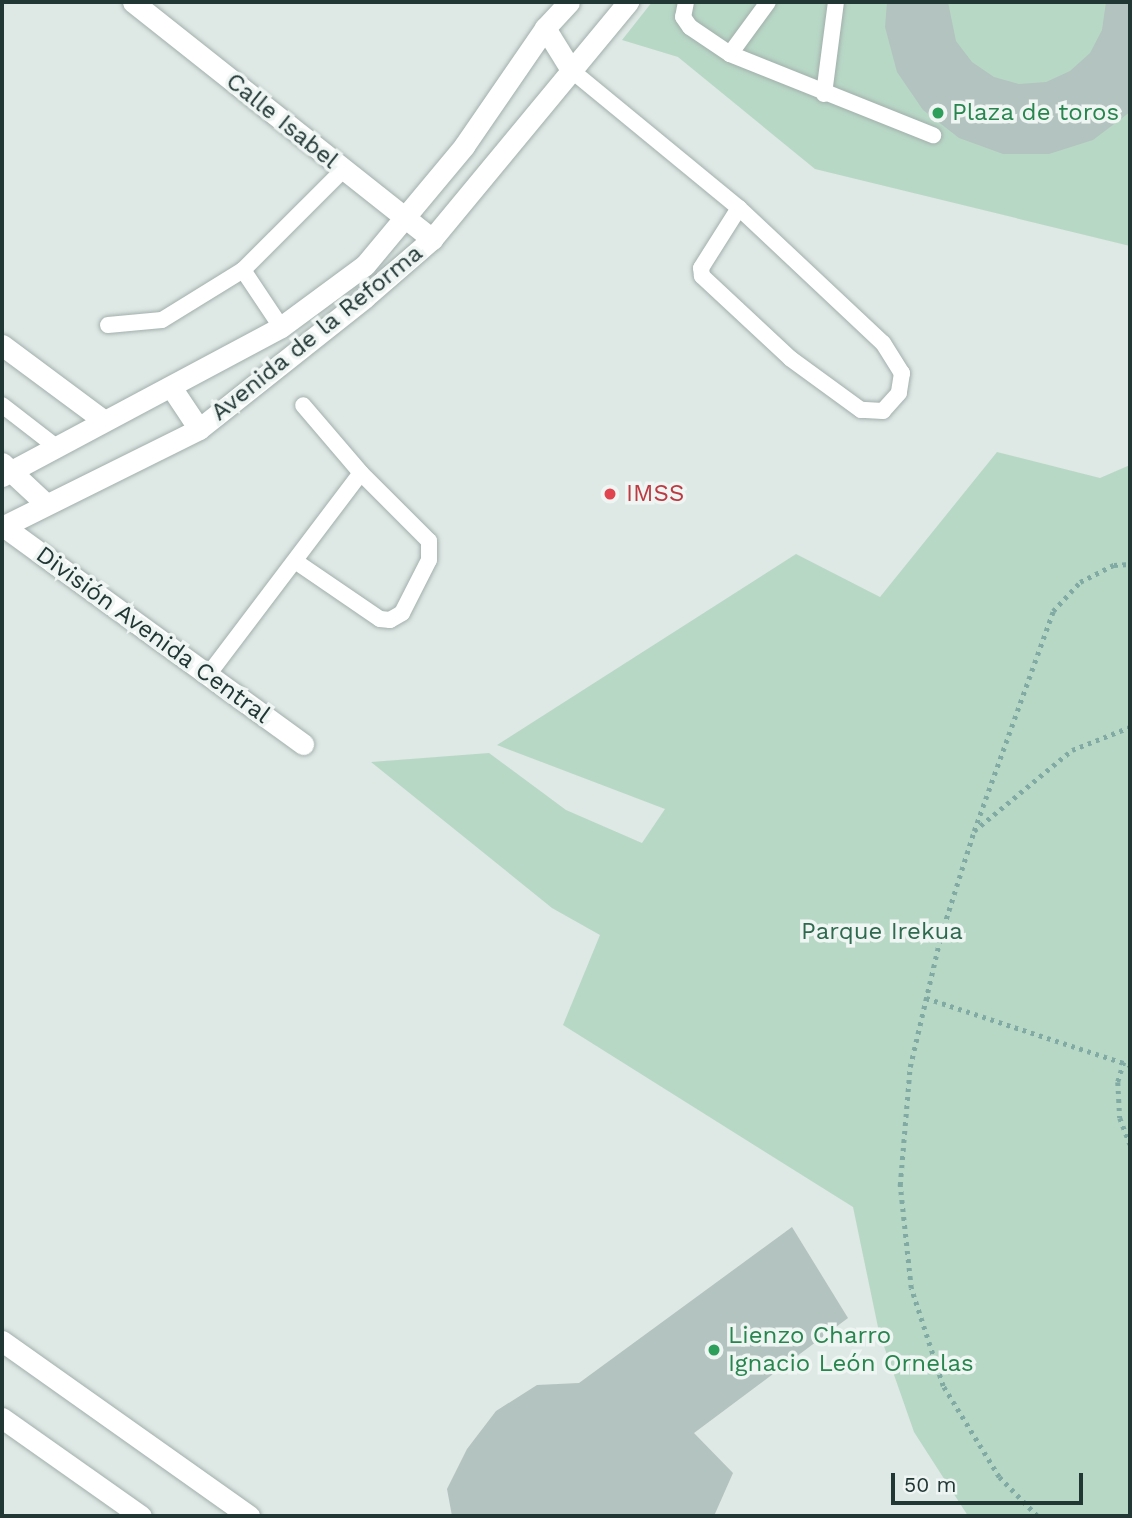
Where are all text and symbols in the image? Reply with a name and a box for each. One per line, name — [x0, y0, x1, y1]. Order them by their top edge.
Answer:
street label: Calle Isabel — [220, 67, 344, 175]
place label: Plaza de toros — [952, 99, 1120, 127]
marker: Plaza de toros — [930, 105, 946, 121]
street label: Avenida de la Reforma — [205, 239, 429, 427]
place label: IMSS — [626, 480, 684, 508]
marker: IMSS — [600, 484, 620, 504]
street label: División Avenida Central — [30, 540, 276, 730]
park label: Parque Irekua — [801, 918, 963, 946]
place label: Lienzo Charro Ignacio León Ornelas — [728, 1322, 974, 1378]
marker: Lienzo Charro Ignacio León Ornelas — [706, 1342, 722, 1358]
scale bar — [894, 1458, 1086, 1502]
text: 50 m — [904, 1472, 956, 1497]

